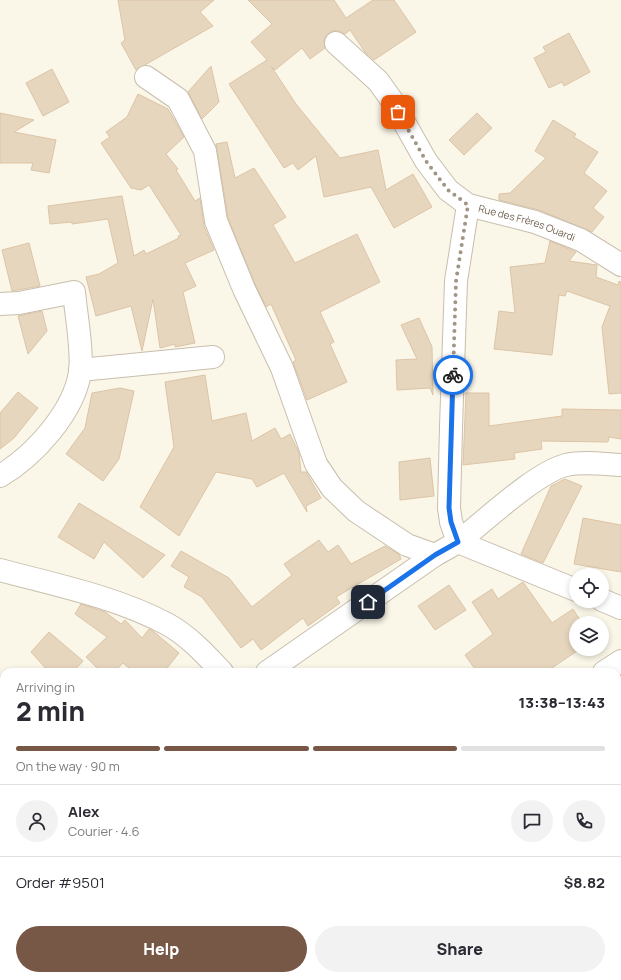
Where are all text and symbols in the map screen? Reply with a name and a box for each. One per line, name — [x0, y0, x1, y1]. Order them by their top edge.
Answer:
pin — [381, 95, 415, 129]
icon: bag — [387, 101, 409, 123]
street label: Rue des Frères Ouardi — [477, 201, 578, 244]
courier — [433, 355, 473, 395]
icon: bike — [442, 364, 464, 386]
map controls — [569, 568, 609, 656]
button: locate — [569, 568, 609, 608]
pin — [351, 585, 385, 619]
icon: home — [357, 591, 379, 613]
button: layers — [569, 616, 609, 656]
text: Arriving in — [16, 678, 75, 696]
text: 13:38–13:43 — [519, 692, 605, 713]
text: 2 min — [16, 693, 85, 729]
text: On the way · 90 m — [16, 757, 120, 775]
button: person — [16, 800, 58, 842]
button: chat — [511, 800, 553, 842]
button: phone — [563, 800, 605, 842]
text: Alex — [68, 801, 99, 822]
text: Courier · 4.6 — [68, 822, 140, 840]
text: Order #9501 — [16, 872, 105, 893]
text: $8.82 — [564, 872, 605, 893]
button: Help — [16, 926, 307, 972]
button: Share — [315, 926, 605, 972]

